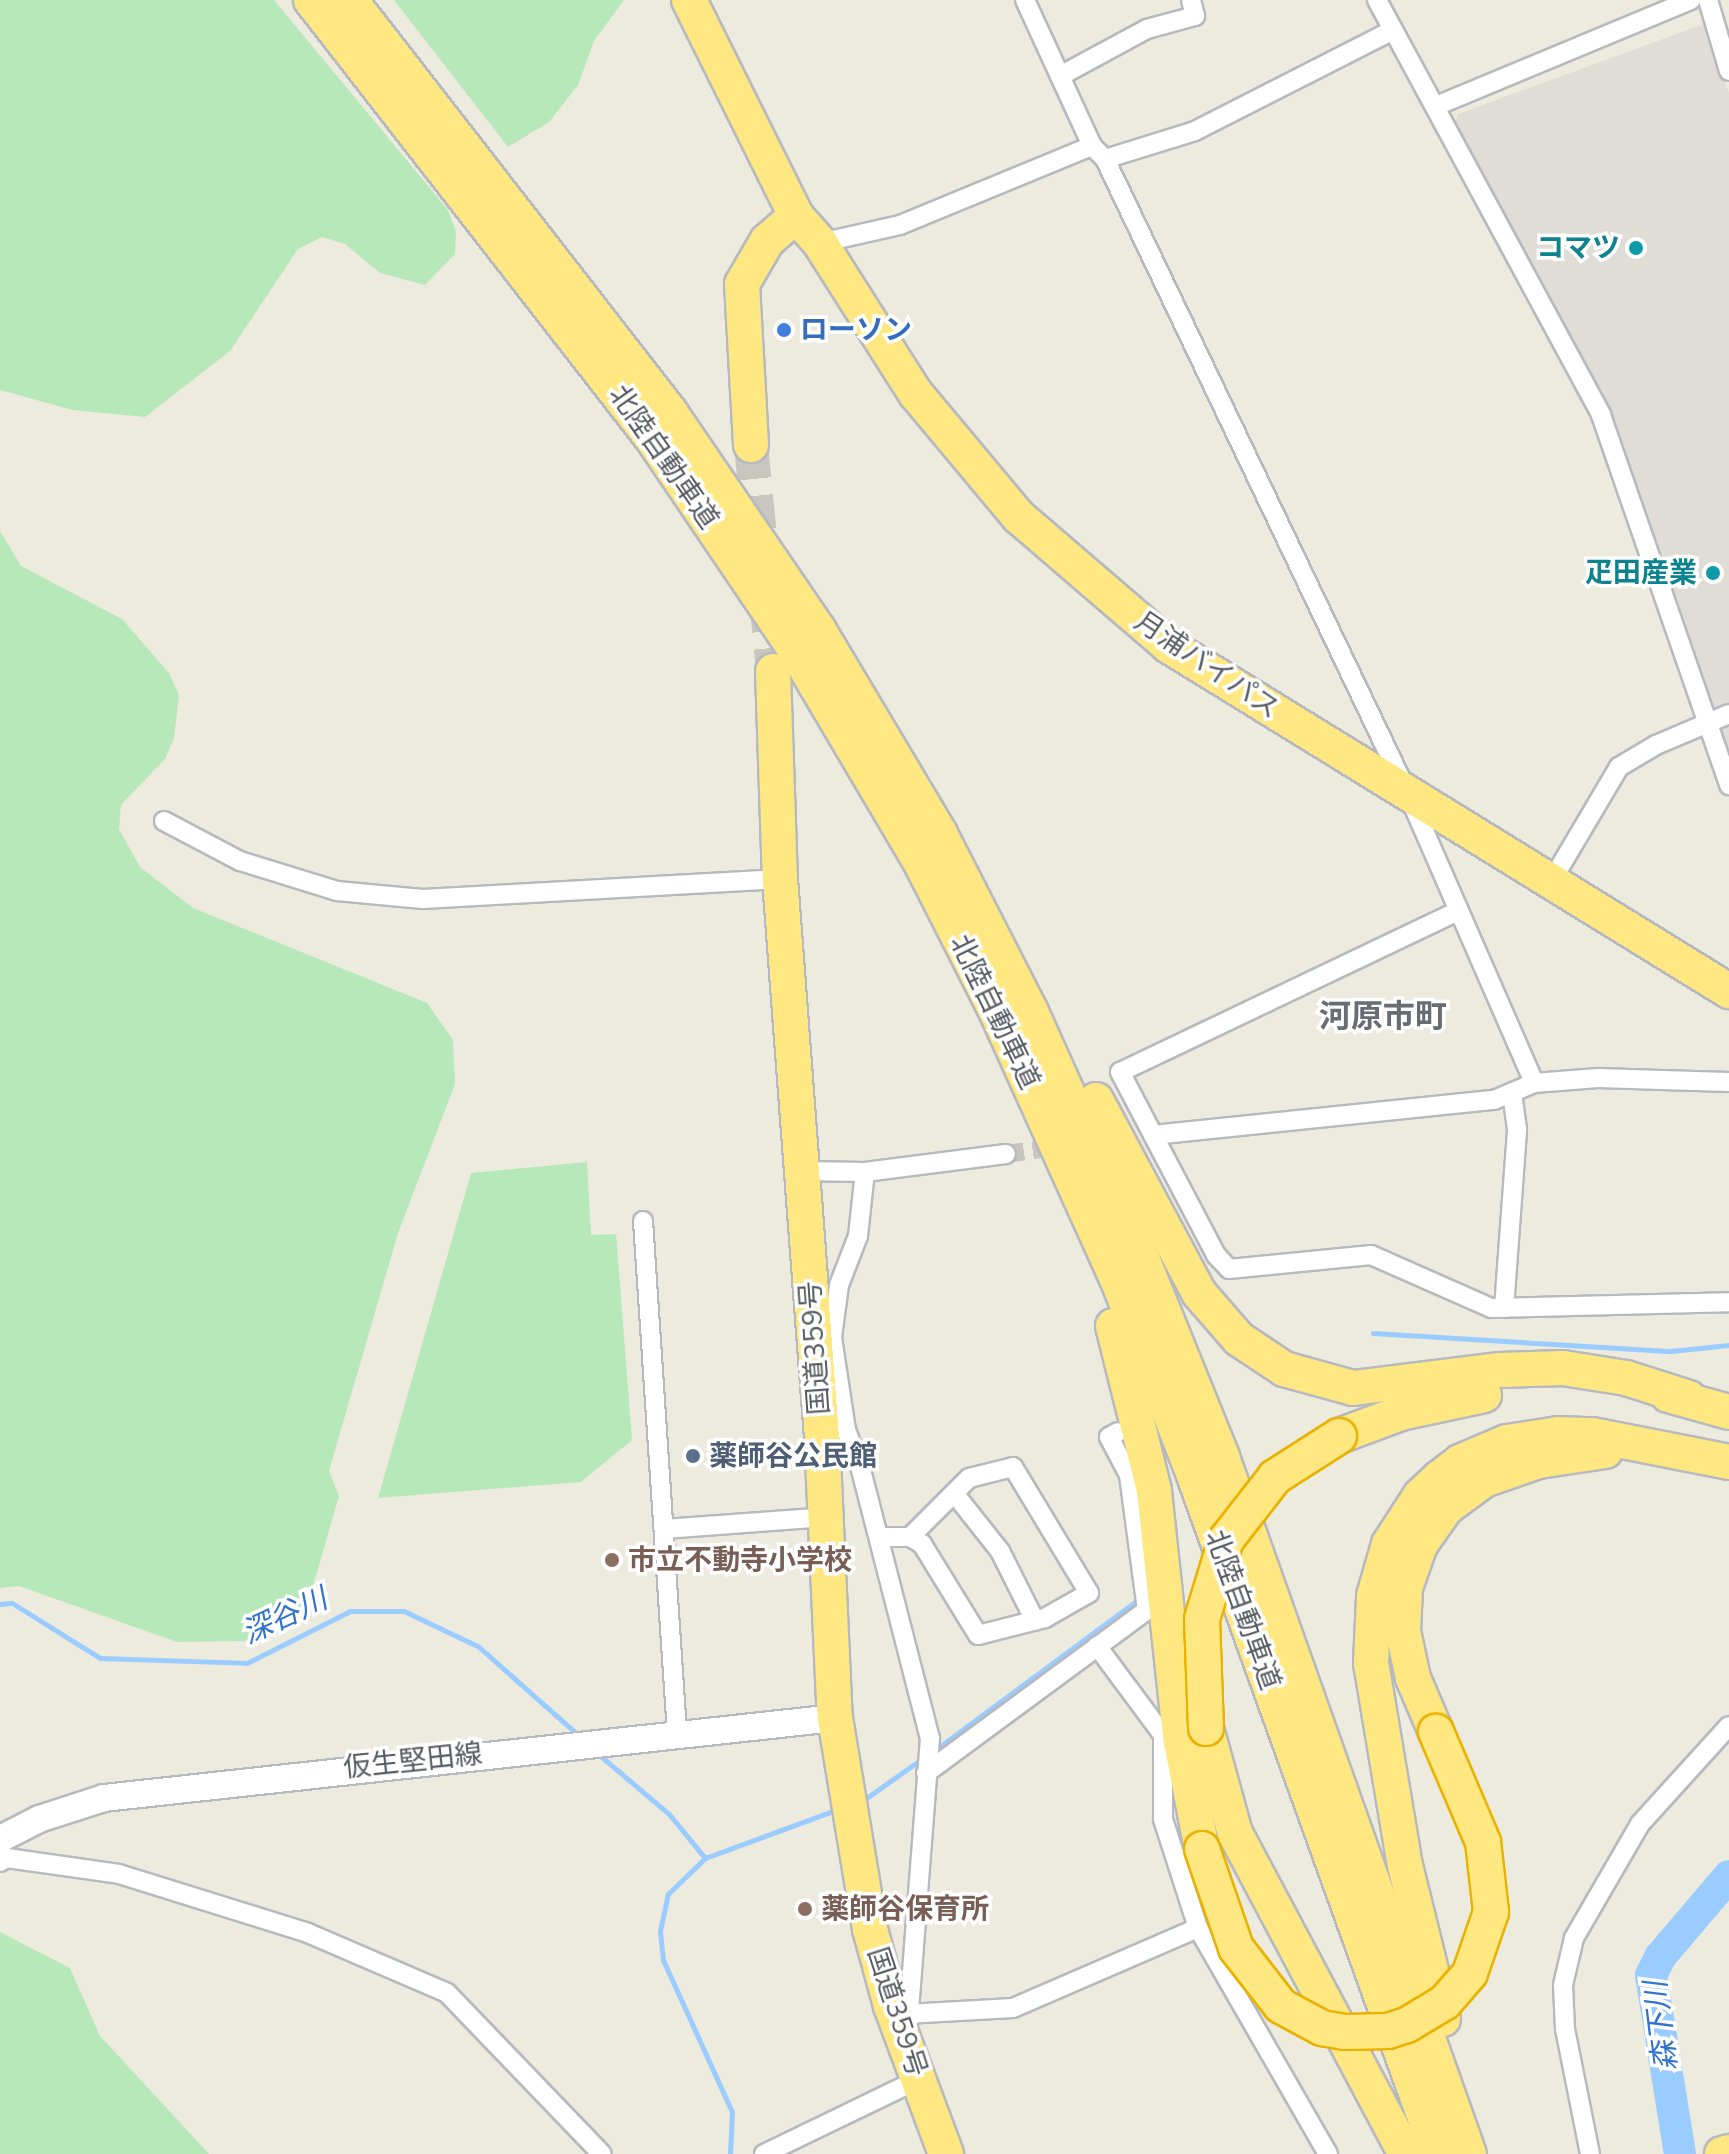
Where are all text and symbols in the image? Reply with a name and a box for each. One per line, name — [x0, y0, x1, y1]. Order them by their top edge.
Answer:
place label: コマツ — [1536, 231, 1620, 265]
marker: コマツ — [1627, 239, 1645, 257]
place label: ローソン — [800, 313, 912, 347]
marker: ローソン — [775, 321, 793, 339]
street label: 北陸自動車道 — [602, 379, 726, 535]
place label: 疋田産業 — [1585, 556, 1697, 590]
marker: 疋田産業 — [1704, 564, 1722, 582]
street label: 月浦バイパス — [1128, 604, 1286, 726]
street label: 北陸自動車道 — [943, 929, 1047, 1095]
district label: 河原市町 — [1319, 998, 1447, 1036]
street label: 国道359号 — [794, 1280, 836, 1416]
place label: 薬師谷公民館 — [709, 1439, 877, 1473]
marker: 薬師谷公民館 — [684, 1447, 702, 1465]
street label: 北陸自動車道 — [1198, 1525, 1288, 1695]
place label: 市立不動寺小学校 — [628, 1543, 852, 1577]
marker: 市立不動寺小学校 — [603, 1551, 621, 1569]
water label: 深谷川 — [237, 1582, 333, 1652]
street label: 仮生堅田線 — [342, 1737, 484, 1785]
place label: 薬師谷保育所 — [821, 1892, 989, 1926]
marker: 薬師谷保育所 — [796, 1900, 814, 1918]
street label: 国道359号 — [860, 1943, 934, 2081]
water label: 森下川 — [1639, 1979, 1685, 2073]

